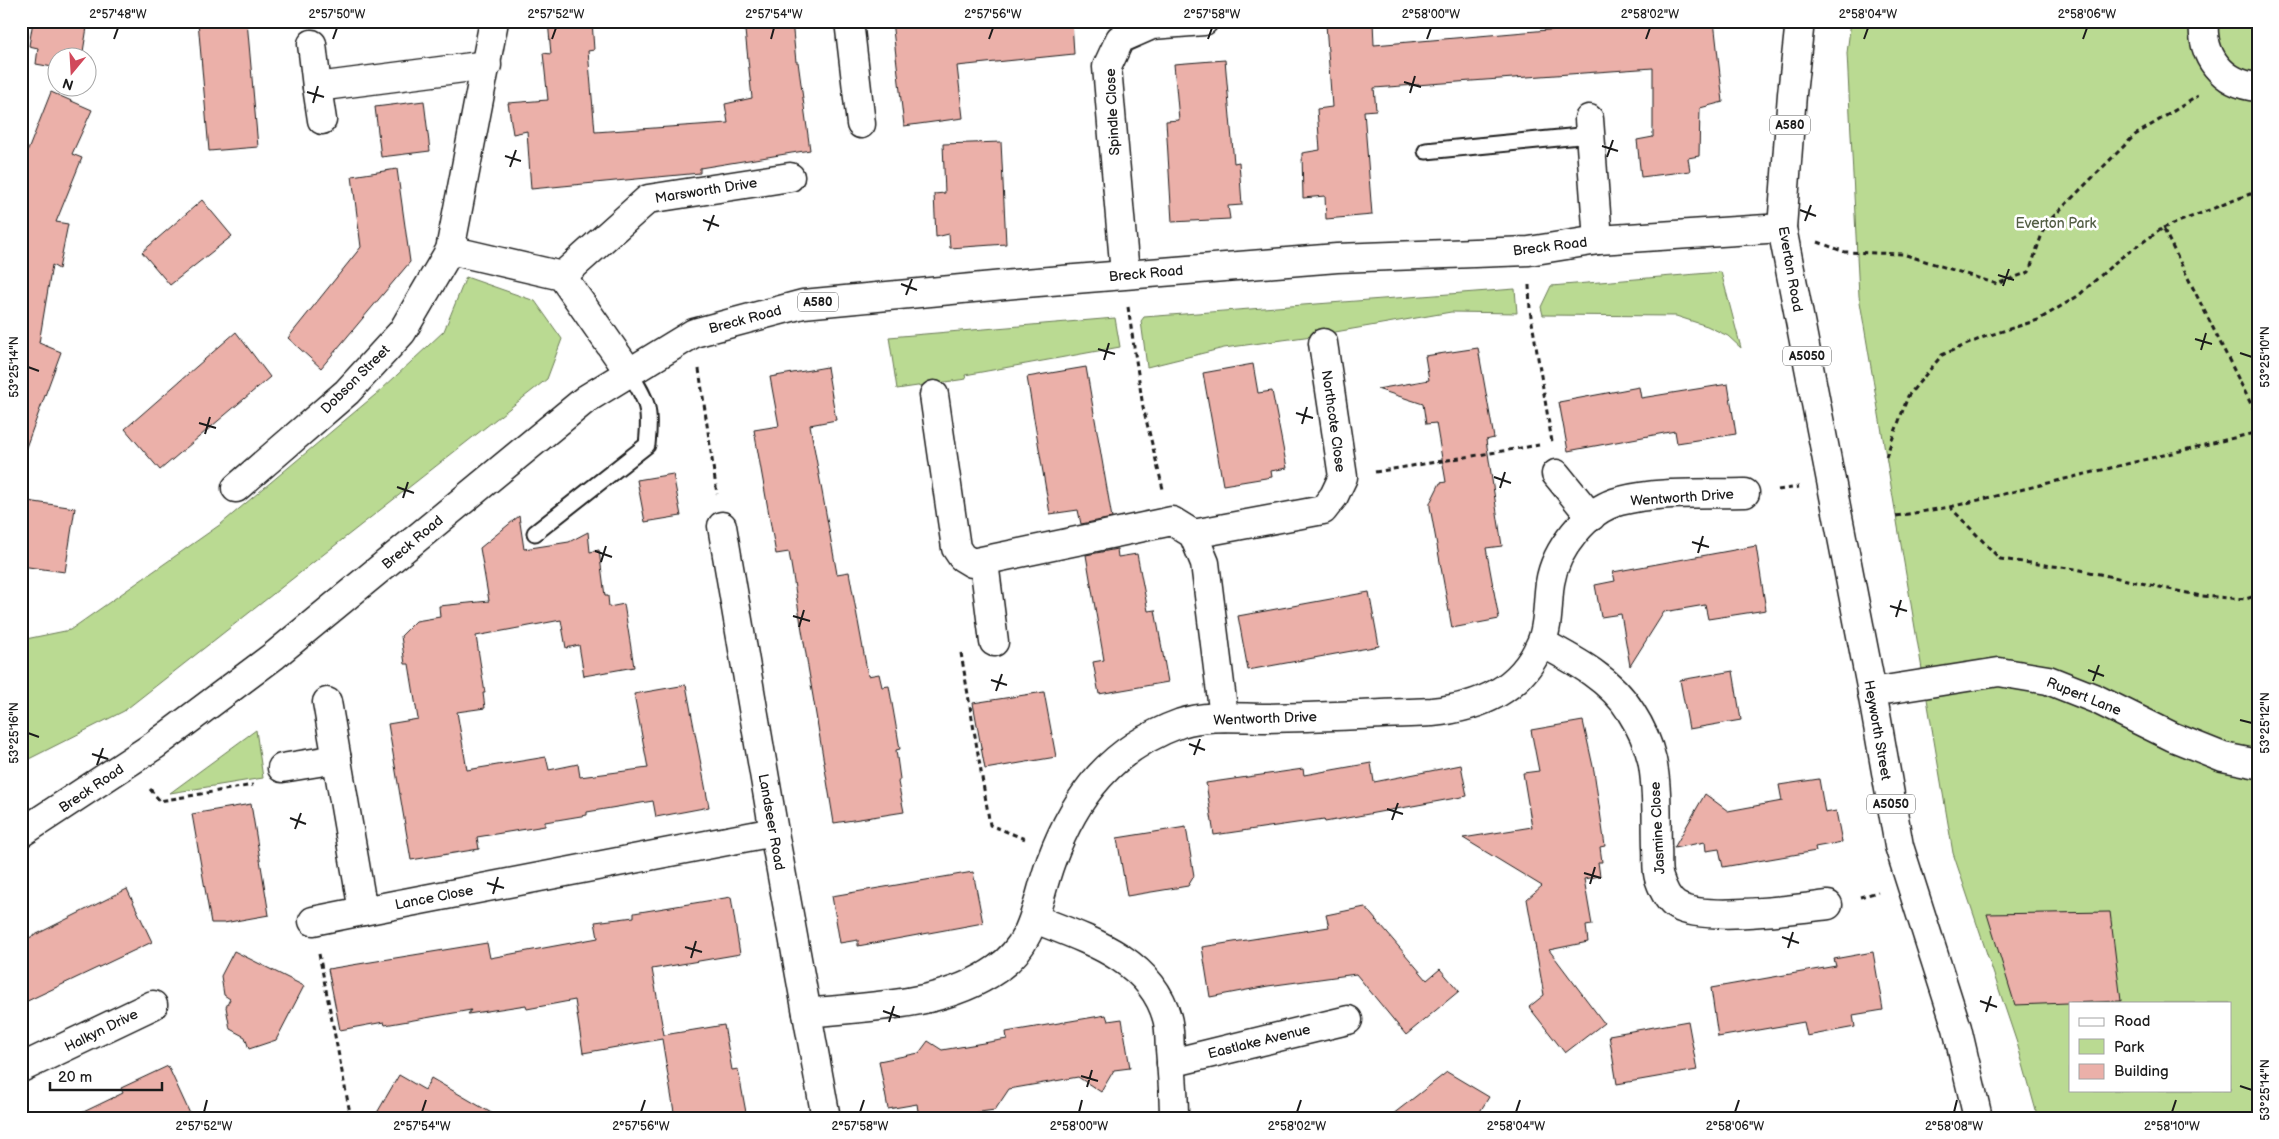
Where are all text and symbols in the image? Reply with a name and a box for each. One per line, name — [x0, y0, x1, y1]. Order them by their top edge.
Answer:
text: 2°57'48"W — [89, 7, 147, 22]
text: 2°57'50"W — [308, 7, 366, 22]
text: 2°57'52"W — [527, 7, 585, 22]
text: 2°57'54"W — [745, 7, 803, 22]
text: 2°57'56"W — [964, 7, 1022, 22]
text: 2°57'58"W — [1184, 7, 1241, 22]
text: 2°58'00"W — [1402, 7, 1460, 22]
text: 2°58'02"W — [1621, 7, 1679, 22]
text: 2°58'04"W — [1839, 7, 1897, 22]
text: 2°58'06"W — [2058, 7, 2116, 22]
north arrow — [48, 48, 98, 98]
street label: Spindle Close — [1102, 68, 1123, 156]
text: N — [61, 74, 76, 94]
road number: A580 — [1770, 116, 1810, 134]
street label: Marsworth Drive — [654, 174, 758, 207]
park label: Everton Park — [2016, 215, 2097, 232]
street label: Everton Road — [1775, 225, 1806, 313]
street label: Breck Road — [1512, 234, 1588, 259]
street label: Breck Road — [1108, 262, 1184, 285]
road number: A580 — [798, 292, 838, 312]
street label: Breck Road — [707, 302, 783, 337]
text: 53°25'10"N — [2258, 326, 2273, 388]
text: 53°25'14"N — [7, 336, 22, 398]
street label: Dobson Street — [317, 341, 394, 417]
road number: A5050 — [1783, 346, 1831, 366]
street label: Northcote Close — [1318, 369, 1349, 473]
street label: Wentworth Drive — [1630, 485, 1734, 510]
street label: Breck Road — [378, 512, 446, 573]
street label: Rupert Lane — [2044, 674, 2124, 719]
street label: Heyworth Street — [1860, 679, 1895, 782]
text: 53°25'12"N — [2258, 692, 2273, 754]
text: 53°25'16"N — [7, 702, 22, 764]
street label: Wentworth Drive — [1213, 708, 1317, 729]
street label: Breck Road — [56, 761, 127, 816]
street label: Landseer Road — [755, 773, 788, 872]
street label: Jasmine Close — [1647, 781, 1668, 875]
road number: A5050 — [1867, 794, 1915, 814]
street label: Lance Close — [394, 882, 475, 913]
legend — [2069, 1002, 2232, 1092]
street label: Halkyn Drive — [62, 1005, 141, 1055]
text: Road — [2114, 1012, 2150, 1031]
street label: Eastlake Avenue — [1206, 1021, 1312, 1062]
text: Park — [2114, 1038, 2145, 1057]
scale bar — [50, 1059, 162, 1091]
text: 53°25'14"N — [2258, 1059, 2273, 1121]
text: Building — [2114, 1062, 2169, 1081]
text: 20 m — [58, 1068, 92, 1087]
text: 2°57'52"W — [175, 1119, 233, 1134]
text: 2°57'54"W — [393, 1119, 451, 1134]
text: 2°57'56"W — [612, 1119, 670, 1134]
text: 2°57'58"W — [832, 1119, 889, 1134]
text: 2°58'00"W — [1050, 1119, 1108, 1134]
text: 2°58'02"W — [1268, 1119, 1326, 1134]
text: 2°58'04"W — [1487, 1119, 1545, 1134]
text: 2°58'06"W — [1706, 1119, 1764, 1134]
text: 2°58'08"W — [1925, 1119, 1983, 1134]
text: 2°58'10"W — [2144, 1119, 2200, 1134]

